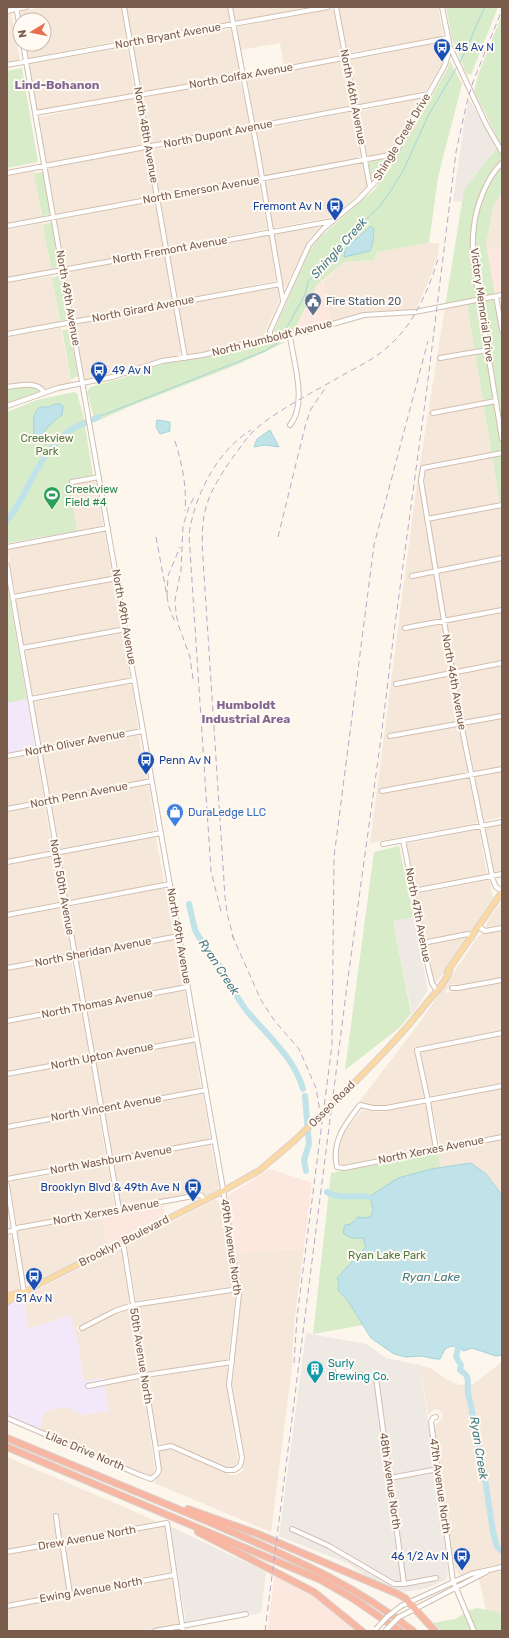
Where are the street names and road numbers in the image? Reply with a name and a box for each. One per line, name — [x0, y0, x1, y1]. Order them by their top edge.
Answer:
street label: North Bryant Avenue — [114, 20, 222, 52]
street label: North 46th Avenue — [337, 48, 369, 146]
street label: North Colfax Avenue — [188, 60, 294, 92]
street label: North 48th Avenue — [131, 86, 161, 184]
street label: Shingle Creek Drive — [371, 91, 433, 183]
street label: North Dupont Avenue — [162, 117, 274, 151]
street label: North Emerson Avenue — [142, 173, 260, 207]
street label: North Fremont Avenue — [112, 234, 228, 266]
street label: Victory Memorial Drive — [468, 247, 496, 363]
street label: North 49th Avenue — [53, 249, 83, 347]
street label: North Girard Avenue — [91, 293, 195, 325]
street label: North Humboldt Avenue — [211, 317, 333, 359]
street label: North 49th Avenue — [109, 568, 139, 666]
street label: North 46th Avenue — [439, 633, 469, 731]
street label: North Oliver Avenue — [24, 727, 126, 759]
street label: North Penn Avenue — [29, 779, 129, 811]
street label: North 50th Avenue — [47, 838, 77, 936]
street label: North 47th Avenue — [402, 867, 434, 963]
street label: North 49th Avenue — [164, 887, 194, 985]
street label: North Sheridan Avenue — [34, 934, 152, 970]
street label: North Thomas Avenue — [40, 987, 154, 1021]
street label: North Upton Avenue — [50, 1040, 154, 1072]
street label: Osseo Road — [306, 1078, 358, 1130]
street label: North Vincent Avenue — [50, 1092, 162, 1124]
street label: North Xerxes Avenue — [377, 1133, 485, 1167]
street label: North Washburn Avenue — [49, 1143, 173, 1177]
street label: North Xerxes Avenue — [52, 1196, 160, 1228]
street label: 49th Avenue North — [218, 1198, 244, 1296]
street label: Brooklyn Boulevard — [77, 1213, 171, 1269]
street label: 50th Avenue North — [127, 1307, 155, 1405]
street label: Lilac Drive North — [43, 1428, 127, 1474]
street label: 48th Avenue North — [377, 1432, 403, 1530]
street label: 47th Avenue North — [427, 1438, 453, 1534]
street label: Drew Avenue North — [37, 1523, 137, 1553]
street label: Ewing Avenue North — [39, 1575, 143, 1605]

